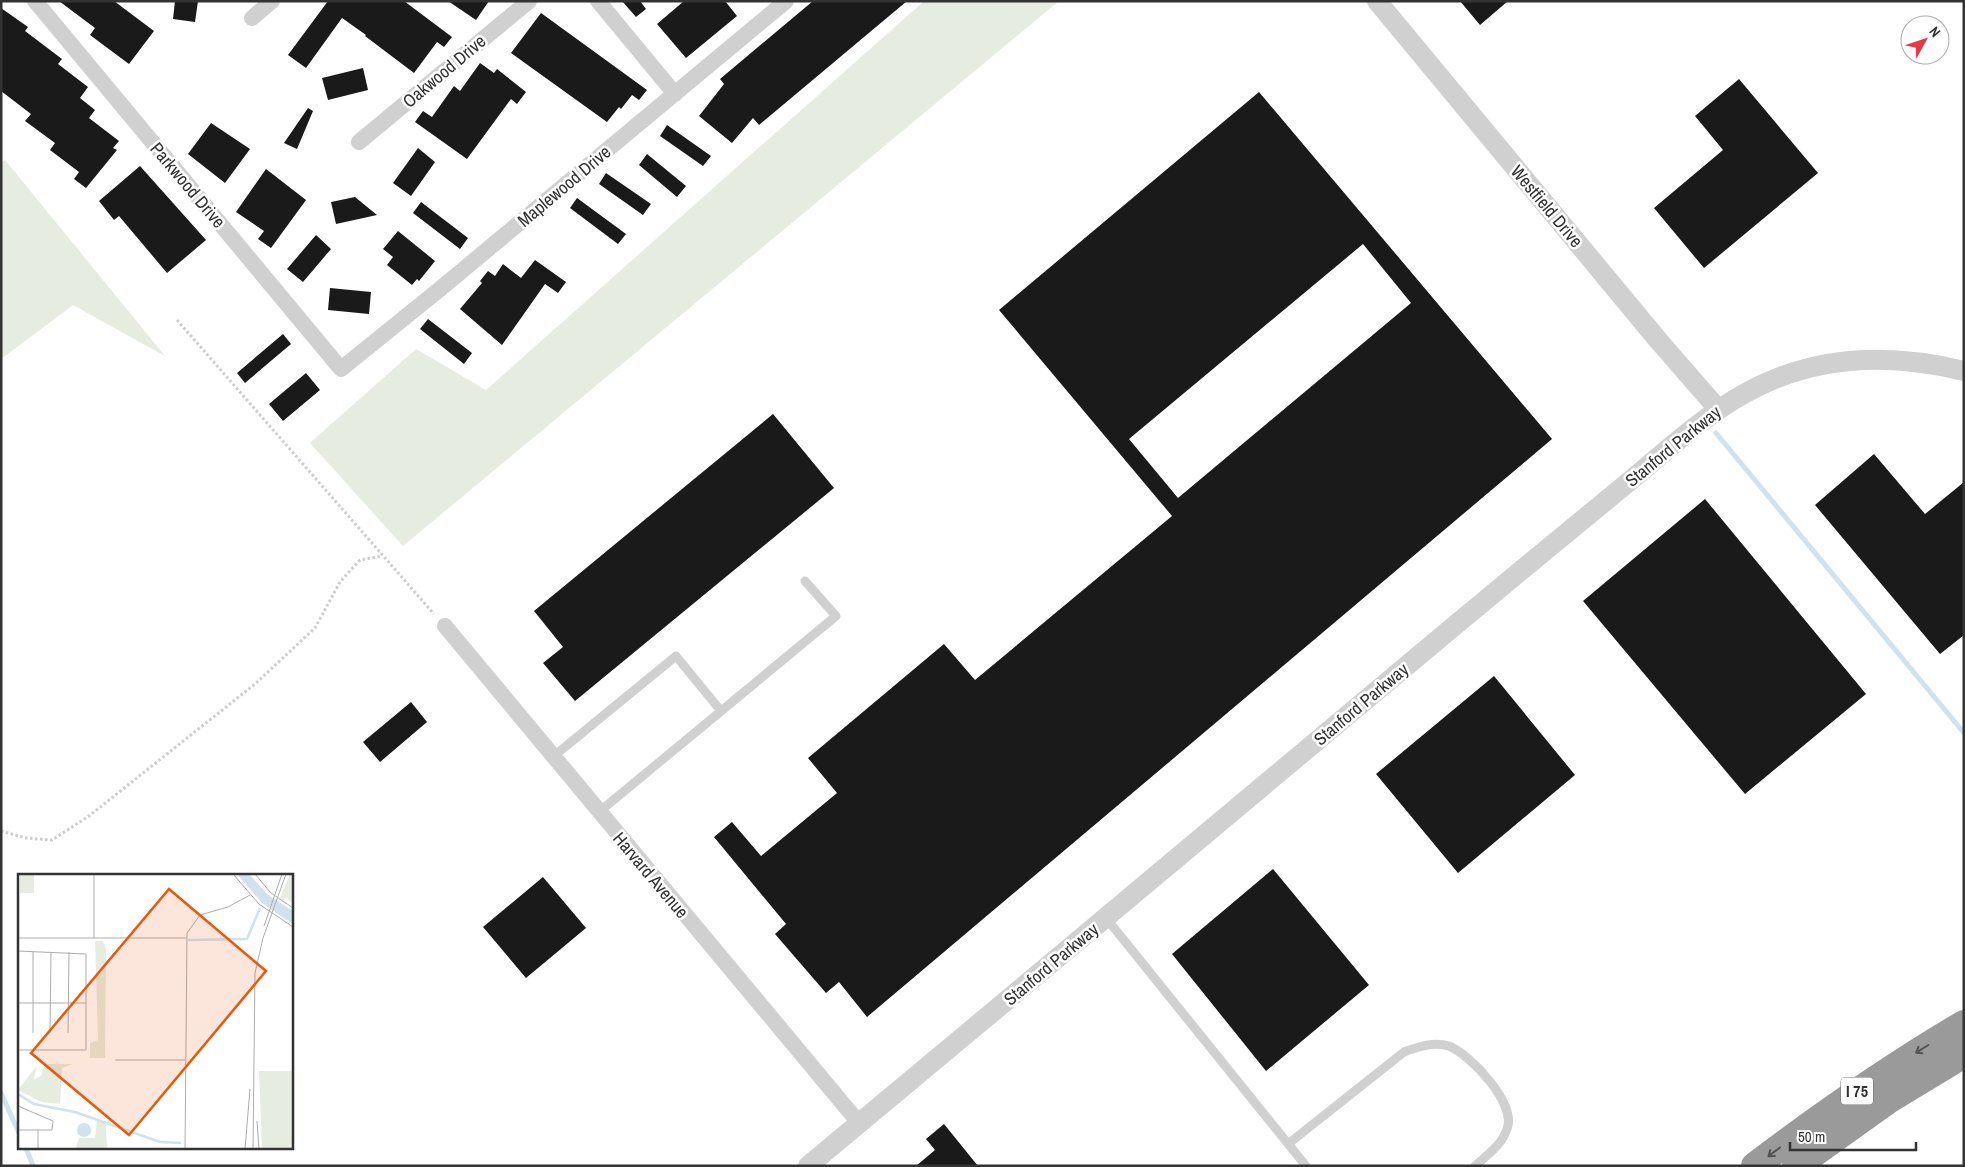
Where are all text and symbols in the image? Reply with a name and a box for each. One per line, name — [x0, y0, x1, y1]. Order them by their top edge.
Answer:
north arrow — [1900, 15, 1950, 65]
text: N — [1925, 23, 1945, 41]
street label: Oakwood Drive — [397, 29, 491, 113]
street label: Parkwood Drive — [145, 137, 231, 233]
street label: Maplewood Drive — [512, 140, 616, 232]
street label: Westfield Drive — [1505, 159, 1589, 253]
street label: Stanford Parkway — [1620, 399, 1727, 492]
street label: Stanford Parkway — [1308, 657, 1414, 751]
street label: Harvard Avenue — [607, 827, 695, 923]
inset map — [18, 874, 292, 1150]
street label: Stanford Parkway — [998, 917, 1104, 1011]
one-way arrow — [1915, 1044, 1929, 1054]
road number: I 75 — [1841, 1078, 1873, 1104]
scale bar — [1790, 1120, 1916, 1152]
text: 50 m — [1798, 1126, 1825, 1147]
one-way arrow — [1768, 1146, 1781, 1157]

